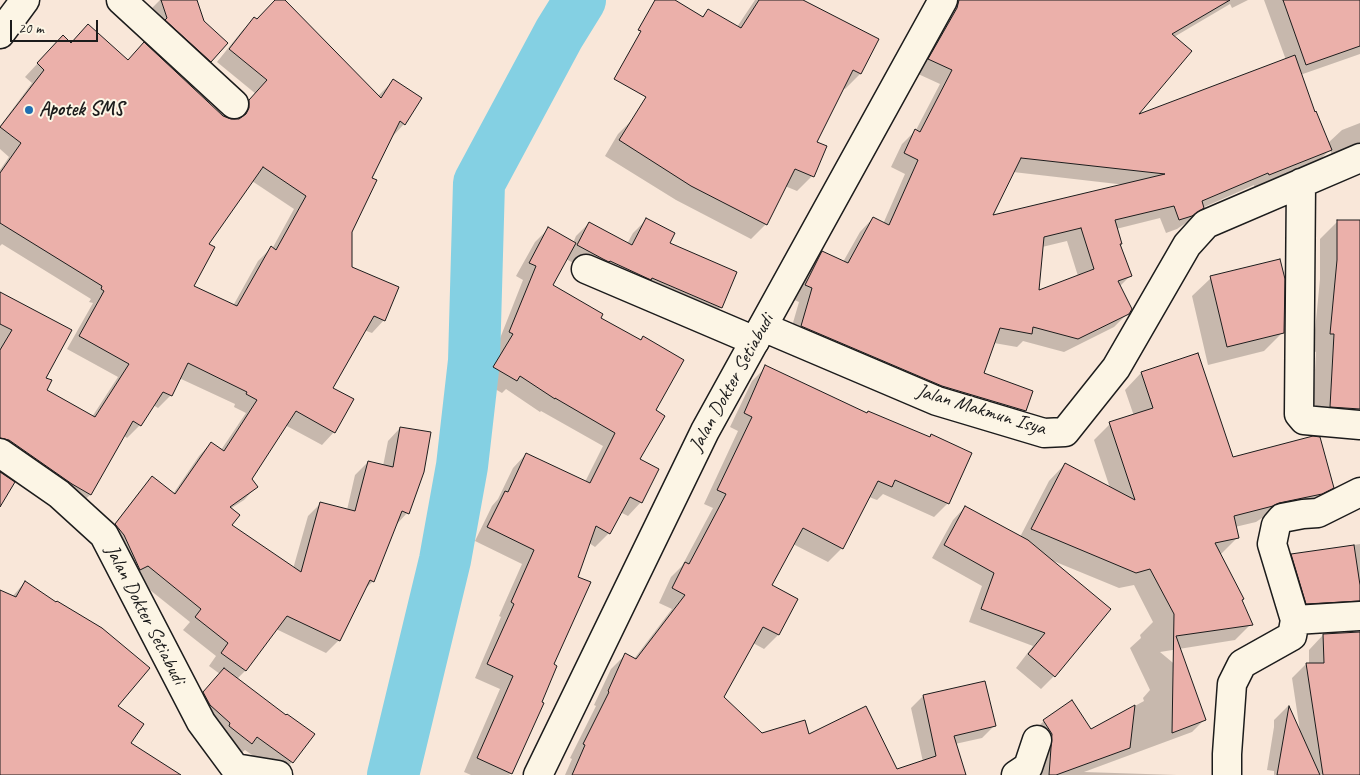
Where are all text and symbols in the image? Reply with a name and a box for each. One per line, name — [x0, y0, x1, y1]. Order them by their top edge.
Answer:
scale bar — [12, 10, 100, 42]
text: 20 m — [18, 19, 44, 38]
place label: Apotek SMS — [39, 98, 124, 122]
marker: Apotek SMS — [23, 104, 35, 116]
street label: Jalan Dokter Setiabudi — [684, 310, 780, 456]
street label: Jalan Makmun Isya — [913, 379, 1049, 441]
street label: Jalan Dokter Setiabudi — [100, 541, 190, 689]

